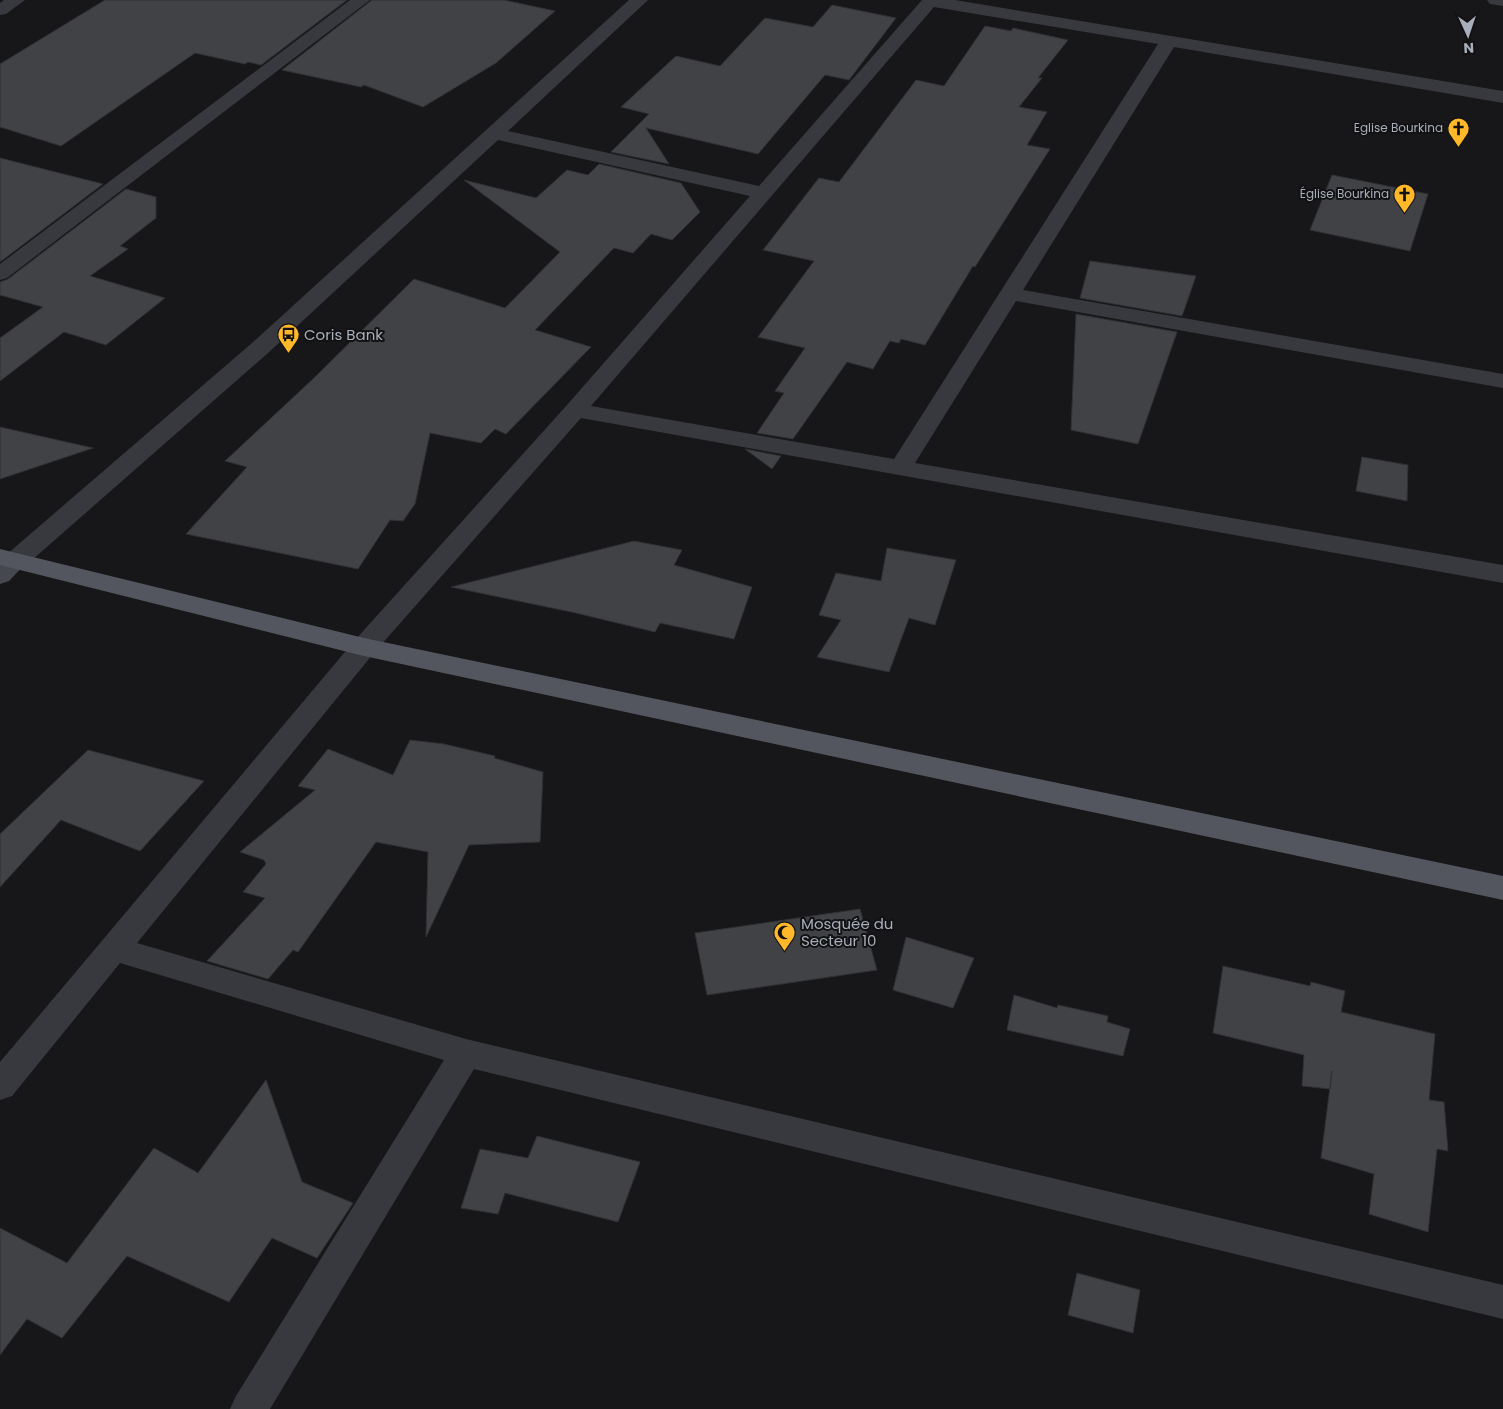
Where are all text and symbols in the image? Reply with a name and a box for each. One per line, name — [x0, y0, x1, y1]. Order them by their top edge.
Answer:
north arrow — [1443, 10, 1493, 60]
text: N — [1463, 38, 1474, 58]
church icon: Eglise Bourkina — [1447, 116, 1471, 147]
place label: Eglise Bourkina — [1354, 119, 1443, 136]
church icon: Église Bourkina — [1393, 182, 1417, 213]
place label: Église Bourkina — [1300, 185, 1389, 202]
bus stop icon: Coris Bank — [276, 323, 300, 354]
place label: Coris Bank — [304, 324, 383, 345]
place label: Mosquée du Secteur 10 — [801, 913, 893, 951]
mosque icon: Mosquée du Secteur 10 — [773, 921, 797, 952]

